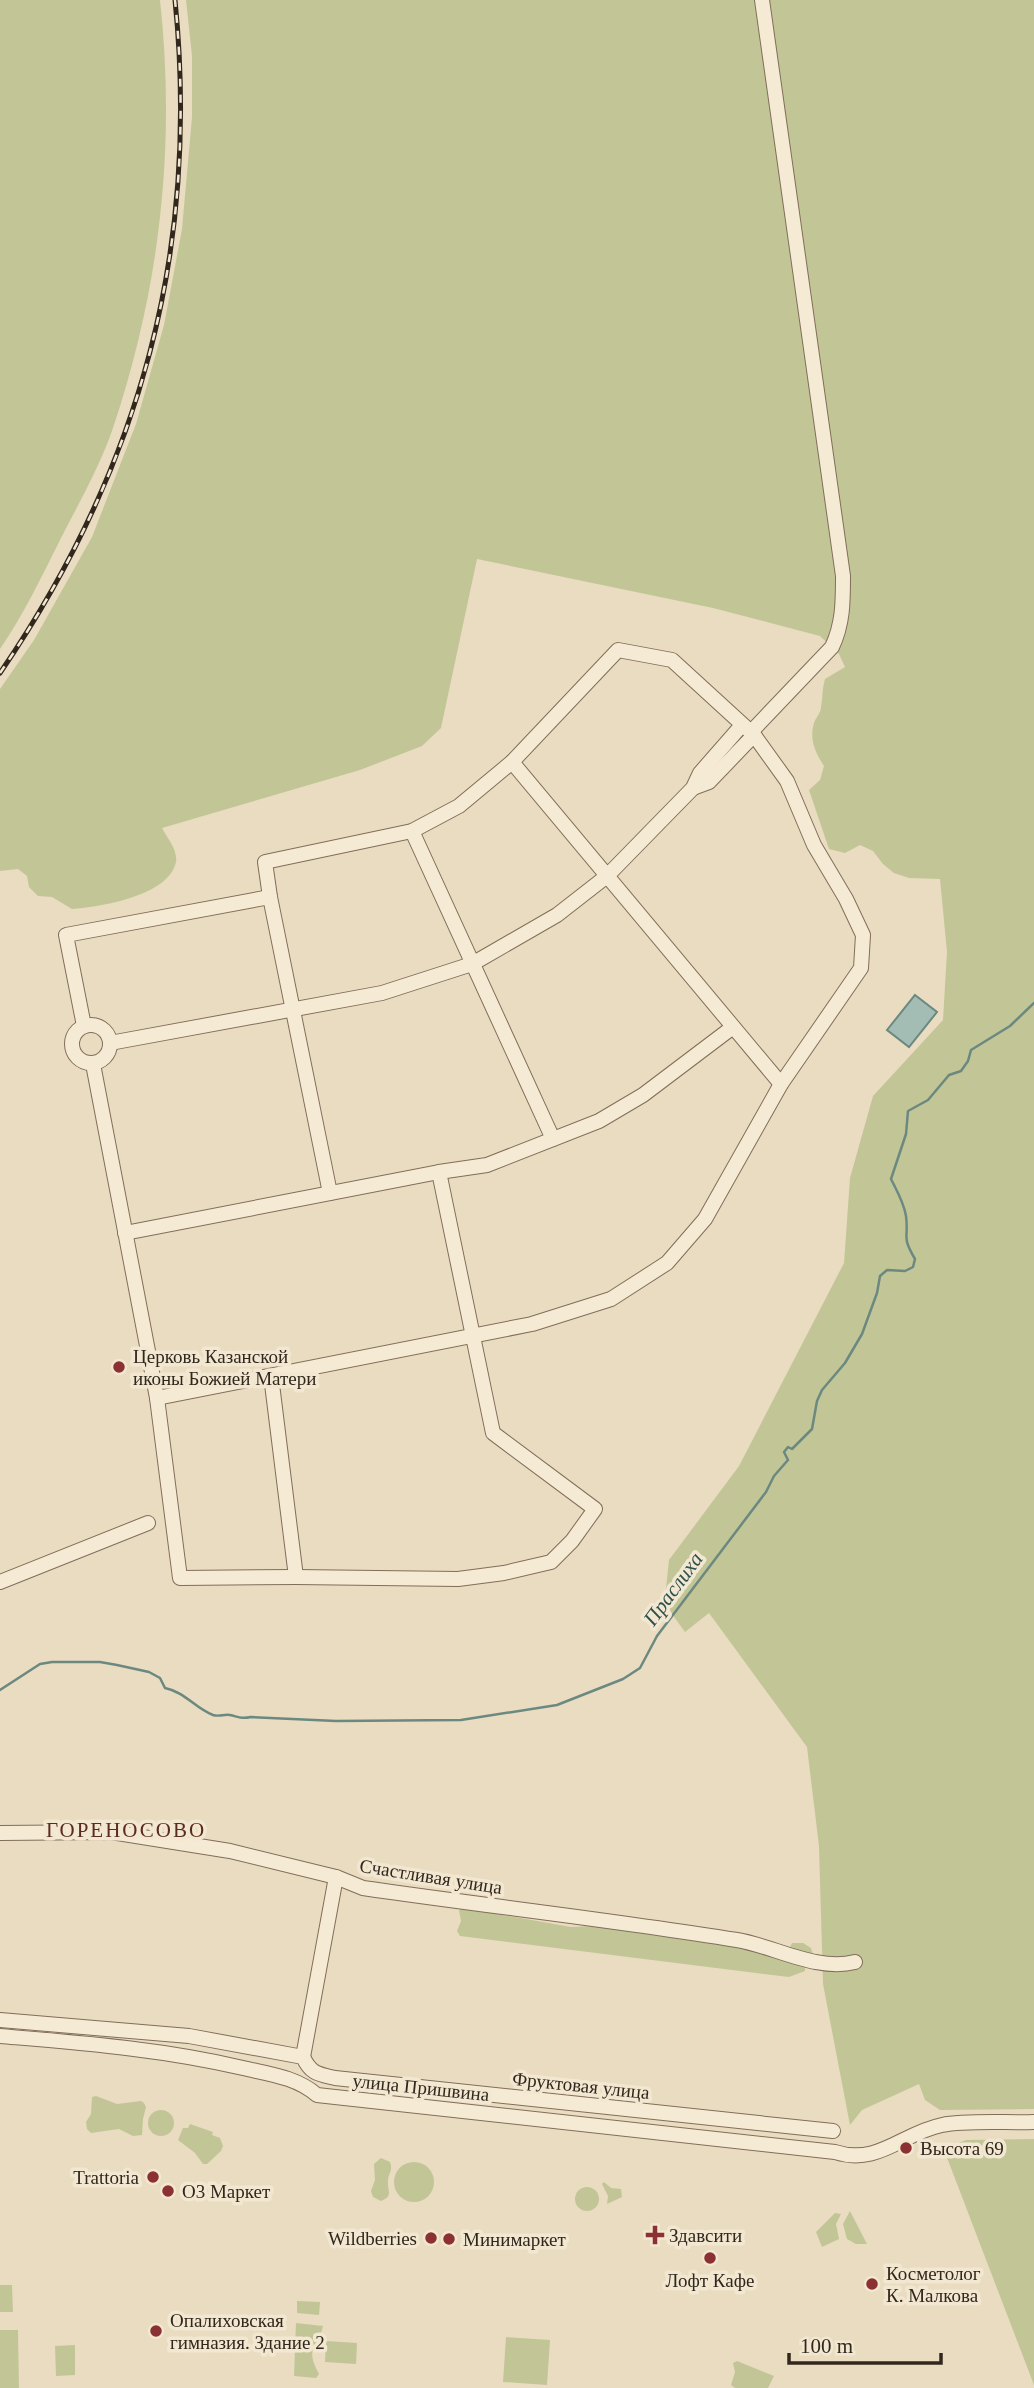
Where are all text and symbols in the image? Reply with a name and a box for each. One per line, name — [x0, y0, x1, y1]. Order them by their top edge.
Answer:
place label: Церковь Казанской иконы Божией Матери — [133, 1346, 316, 1389]
marker: Церковь Казанской иконы Божией Матери — [111, 1359, 127, 1375]
water label: Праслиха — [638, 1548, 708, 1631]
district label: ГОРЕНОСОВО — [46, 1818, 206, 1842]
street label: Счастливая улица — [358, 1855, 504, 1898]
street label: Фруктовая улица — [511, 2068, 651, 2103]
street label: улица Пришвина — [352, 2070, 491, 2105]
place label: Высота 69 — [920, 2138, 1004, 2159]
marker: Высота 69 — [898, 2140, 914, 2156]
place label: Trattoria — [73, 2167, 140, 2188]
marker: Trattoria — [145, 2169, 161, 2185]
place label: О3 Маркет — [182, 2181, 271, 2202]
marker: О3 Маркет — [160, 2183, 176, 2199]
place label: Здавсити — [669, 2225, 742, 2246]
marker: Здавсити — [647, 2227, 663, 2243]
place label: Wildberries — [328, 2228, 417, 2249]
place label: Минимаркет — [463, 2229, 566, 2250]
marker: Wildberries — [423, 2230, 439, 2246]
marker: Минимаркет — [441, 2231, 457, 2247]
marker: Лофт Кафе — [702, 2250, 718, 2266]
place label: Косметолог К. Малкова — [886, 2263, 981, 2306]
place label: Лофт Кафе — [666, 2270, 754, 2291]
marker: Косметолог К. Малкова — [864, 2276, 880, 2292]
place label: Опалиховская гимназия. Здание 2 — [170, 2310, 325, 2353]
scale bar — [789, 2322, 941, 2366]
marker: Опалиховская гимназия. Здание 2 — [148, 2323, 164, 2339]
text: 100 m — [800, 2334, 853, 2358]

